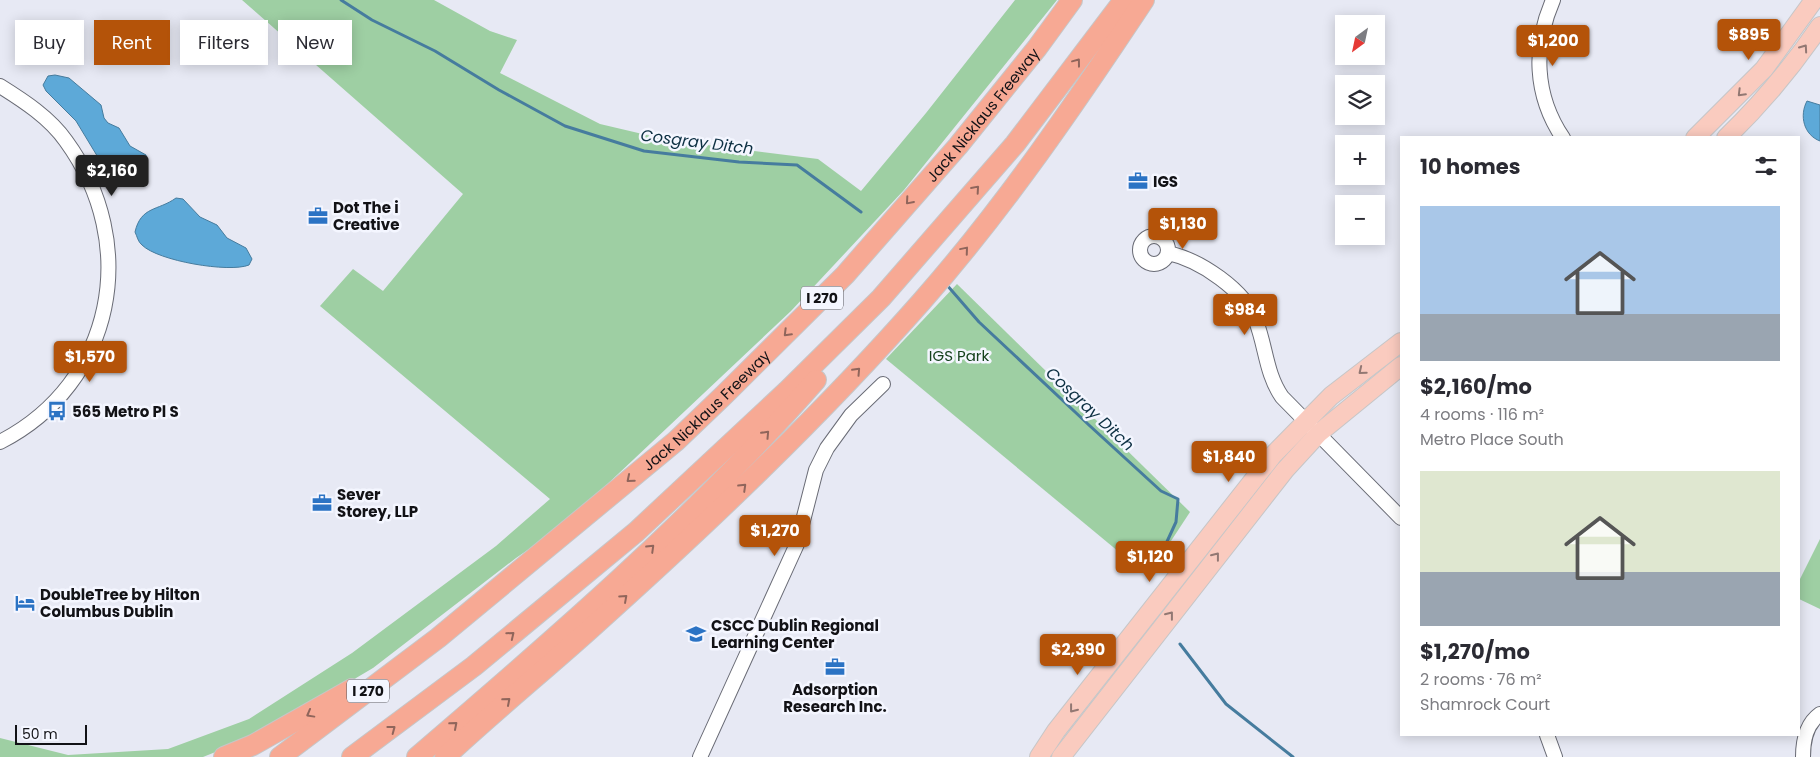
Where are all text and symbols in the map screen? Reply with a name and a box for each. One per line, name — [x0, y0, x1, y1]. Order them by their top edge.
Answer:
north arrow — [1335, 15, 1385, 65]
map controls — [1335, 15, 1385, 245]
pin: $895 — [1719, 18, 1779, 61]
chip: Buy — [15, 20, 84, 65]
chip: Rent — [94, 20, 170, 65]
chip: Filters — [180, 20, 268, 65]
chip: New — [278, 20, 352, 65]
text: $895 — [1728, 23, 1770, 46]
pin: $1,200 — [1512, 24, 1594, 67]
text: $1,200 — [1527, 29, 1579, 52]
street label: Jack Nicklaus Freeway — [921, 43, 1044, 186]
one-way arrow — [1798, 45, 1807, 54]
one-way arrow — [1071, 58, 1080, 68]
button: layers — [1335, 75, 1385, 125]
one-way arrow — [1738, 87, 1747, 96]
water label: Cosgray Ditch — [639, 124, 755, 160]
button: + — [1335, 135, 1385, 185]
text: 10 homes — [1420, 152, 1520, 181]
icon: filters — [1752, 152, 1780, 180]
pin: $2,160 — [71, 154, 153, 197]
text: $2,160 — [87, 159, 137, 182]
office icon: IGS — [1127, 170, 1149, 192]
place label: IGS — [1153, 171, 1178, 192]
one-way arrow — [970, 186, 978, 195]
one-way arrow — [906, 195, 915, 204]
button: − — [1335, 195, 1385, 245]
place label: Dot The i Creative — [333, 197, 399, 235]
office icon: Dot The i Creative — [307, 205, 329, 227]
pin: $1,130 — [1142, 208, 1224, 250]
text: $1,130 — [1159, 212, 1207, 235]
icon: home — [1555, 238, 1645, 328]
one-way arrow — [960, 247, 968, 256]
road number: I 270 — [801, 286, 843, 310]
pin: $984 — [1215, 294, 1275, 336]
text: $984 — [1224, 298, 1266, 321]
one-way arrow — [784, 327, 793, 336]
pin: $1,570 — [49, 340, 131, 383]
street label: Jack Nicklaus Freeway — [638, 344, 775, 475]
text: $1,570 — [65, 345, 115, 368]
park label: IGS Park — [929, 345, 989, 366]
water label: Cosgray Ditch — [1041, 362, 1139, 456]
one-way arrow — [1359, 366, 1368, 374]
one-way arrow — [851, 368, 860, 377]
text: $2,160/mo — [1420, 372, 1532, 401]
bus stop icon: 565 Metro Pl S — [46, 400, 68, 422]
place label: 565 Metro Pl S — [72, 401, 179, 422]
text: 4 rooms · 116 m² — [1420, 403, 1544, 426]
text: Metro Place South — [1420, 428, 1564, 451]
one-way arrow — [761, 431, 770, 440]
pin: $1,840 — [1188, 440, 1270, 483]
text: $1,840 — [1203, 445, 1255, 468]
one-way arrow — [627, 474, 636, 482]
place label: Sever Storey, LLP — [337, 484, 418, 522]
one-way arrow — [737, 484, 746, 493]
office icon: Sever Storey, LLP — [311, 492, 333, 514]
icon: home — [1555, 503, 1645, 593]
pin: $1,270 — [734, 514, 816, 557]
text: $1,270 — [750, 519, 800, 542]
pin: $1,120 — [1109, 540, 1191, 583]
one-way arrow — [645, 545, 654, 554]
text: $1,120 — [1127, 545, 1173, 568]
one-way arrow — [1211, 553, 1219, 562]
place label: DoubleTree by Hilton Columbus Dublin — [40, 584, 200, 622]
hotel icon: DoubleTree by Hilton Columbus Dublin — [14, 592, 36, 614]
one-way arrow — [619, 595, 628, 604]
one-way arrow — [1164, 612, 1172, 621]
place label: CSCC Dublin Regional Learning Center — [711, 615, 879, 653]
school or university icon: CSCC Dublin Regional Learning Center — [685, 623, 707, 645]
one-way arrow — [505, 632, 514, 640]
pin: $2,390 — [1037, 634, 1119, 676]
text: $1,270/mo — [1420, 637, 1530, 666]
text: $2,390 — [1051, 638, 1105, 661]
office icon: Adsorption Research Inc. — [824, 656, 846, 678]
text: 2 rooms · 76 m² — [1420, 668, 1542, 691]
road number: I 270 — [347, 679, 389, 702]
place label: Adsorption Research Inc. — [783, 679, 887, 717]
text: Shamrock Court — [1420, 693, 1550, 716]
one-way arrow — [501, 698, 510, 707]
one-way arrow — [1070, 703, 1078, 712]
one-way arrow — [306, 708, 315, 718]
scale bar — [15, 722, 88, 745]
one-way arrow — [449, 722, 458, 731]
text: 50 m — [22, 724, 58, 744]
one-way arrow — [386, 726, 395, 734]

